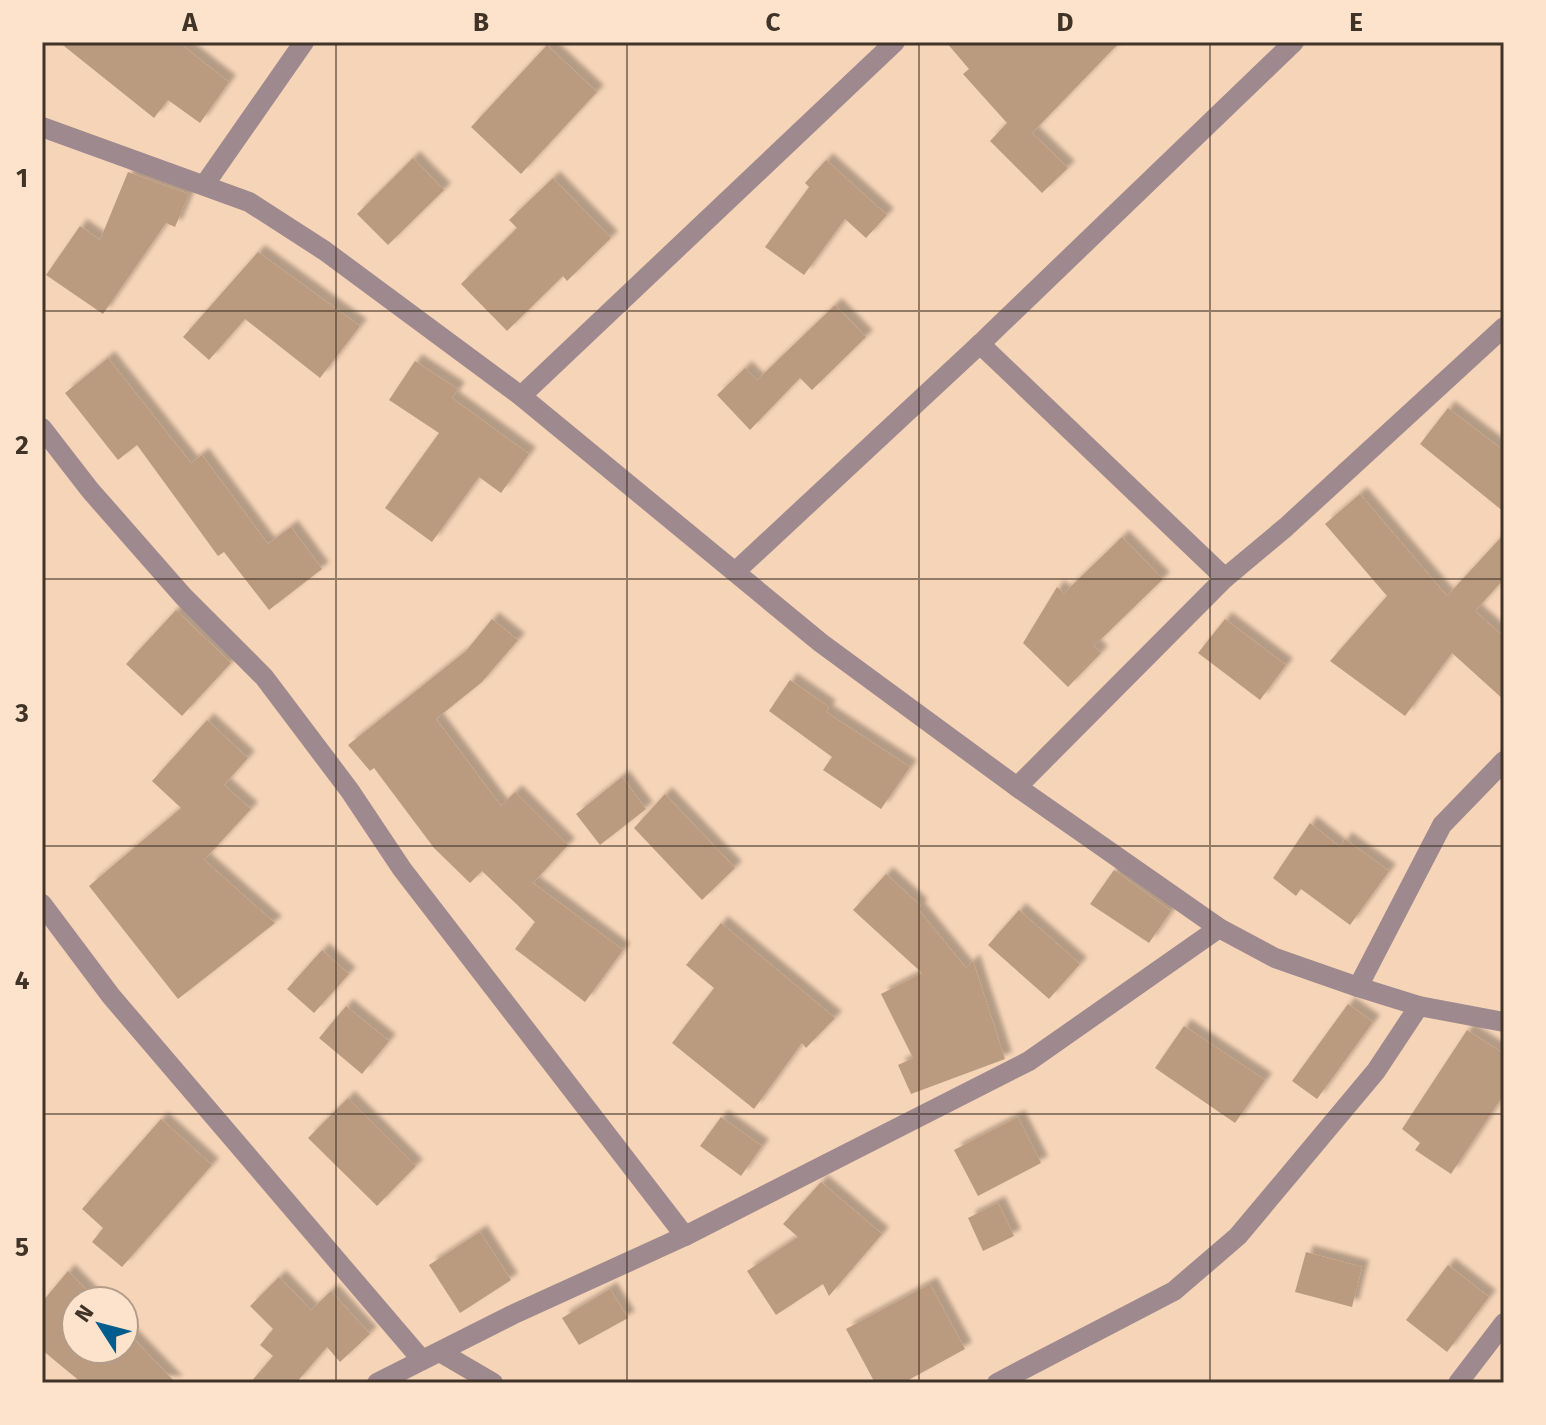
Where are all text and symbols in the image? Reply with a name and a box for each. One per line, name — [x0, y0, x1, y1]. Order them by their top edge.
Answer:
text: A — [181, 7, 198, 38]
text: B — [473, 7, 489, 38]
text: C — [766, 7, 781, 38]
text: D — [1057, 7, 1074, 38]
text: E — [1349, 7, 1363, 38]
text: 1 — [16, 163, 28, 194]
text: 2 — [15, 430, 29, 461]
text: 3 — [14, 698, 29, 729]
text: 4 — [15, 965, 30, 996]
text: 5 — [15, 1232, 29, 1263]
north arrow — [60, 1285, 140, 1365]
text: N — [69, 1300, 99, 1327]

